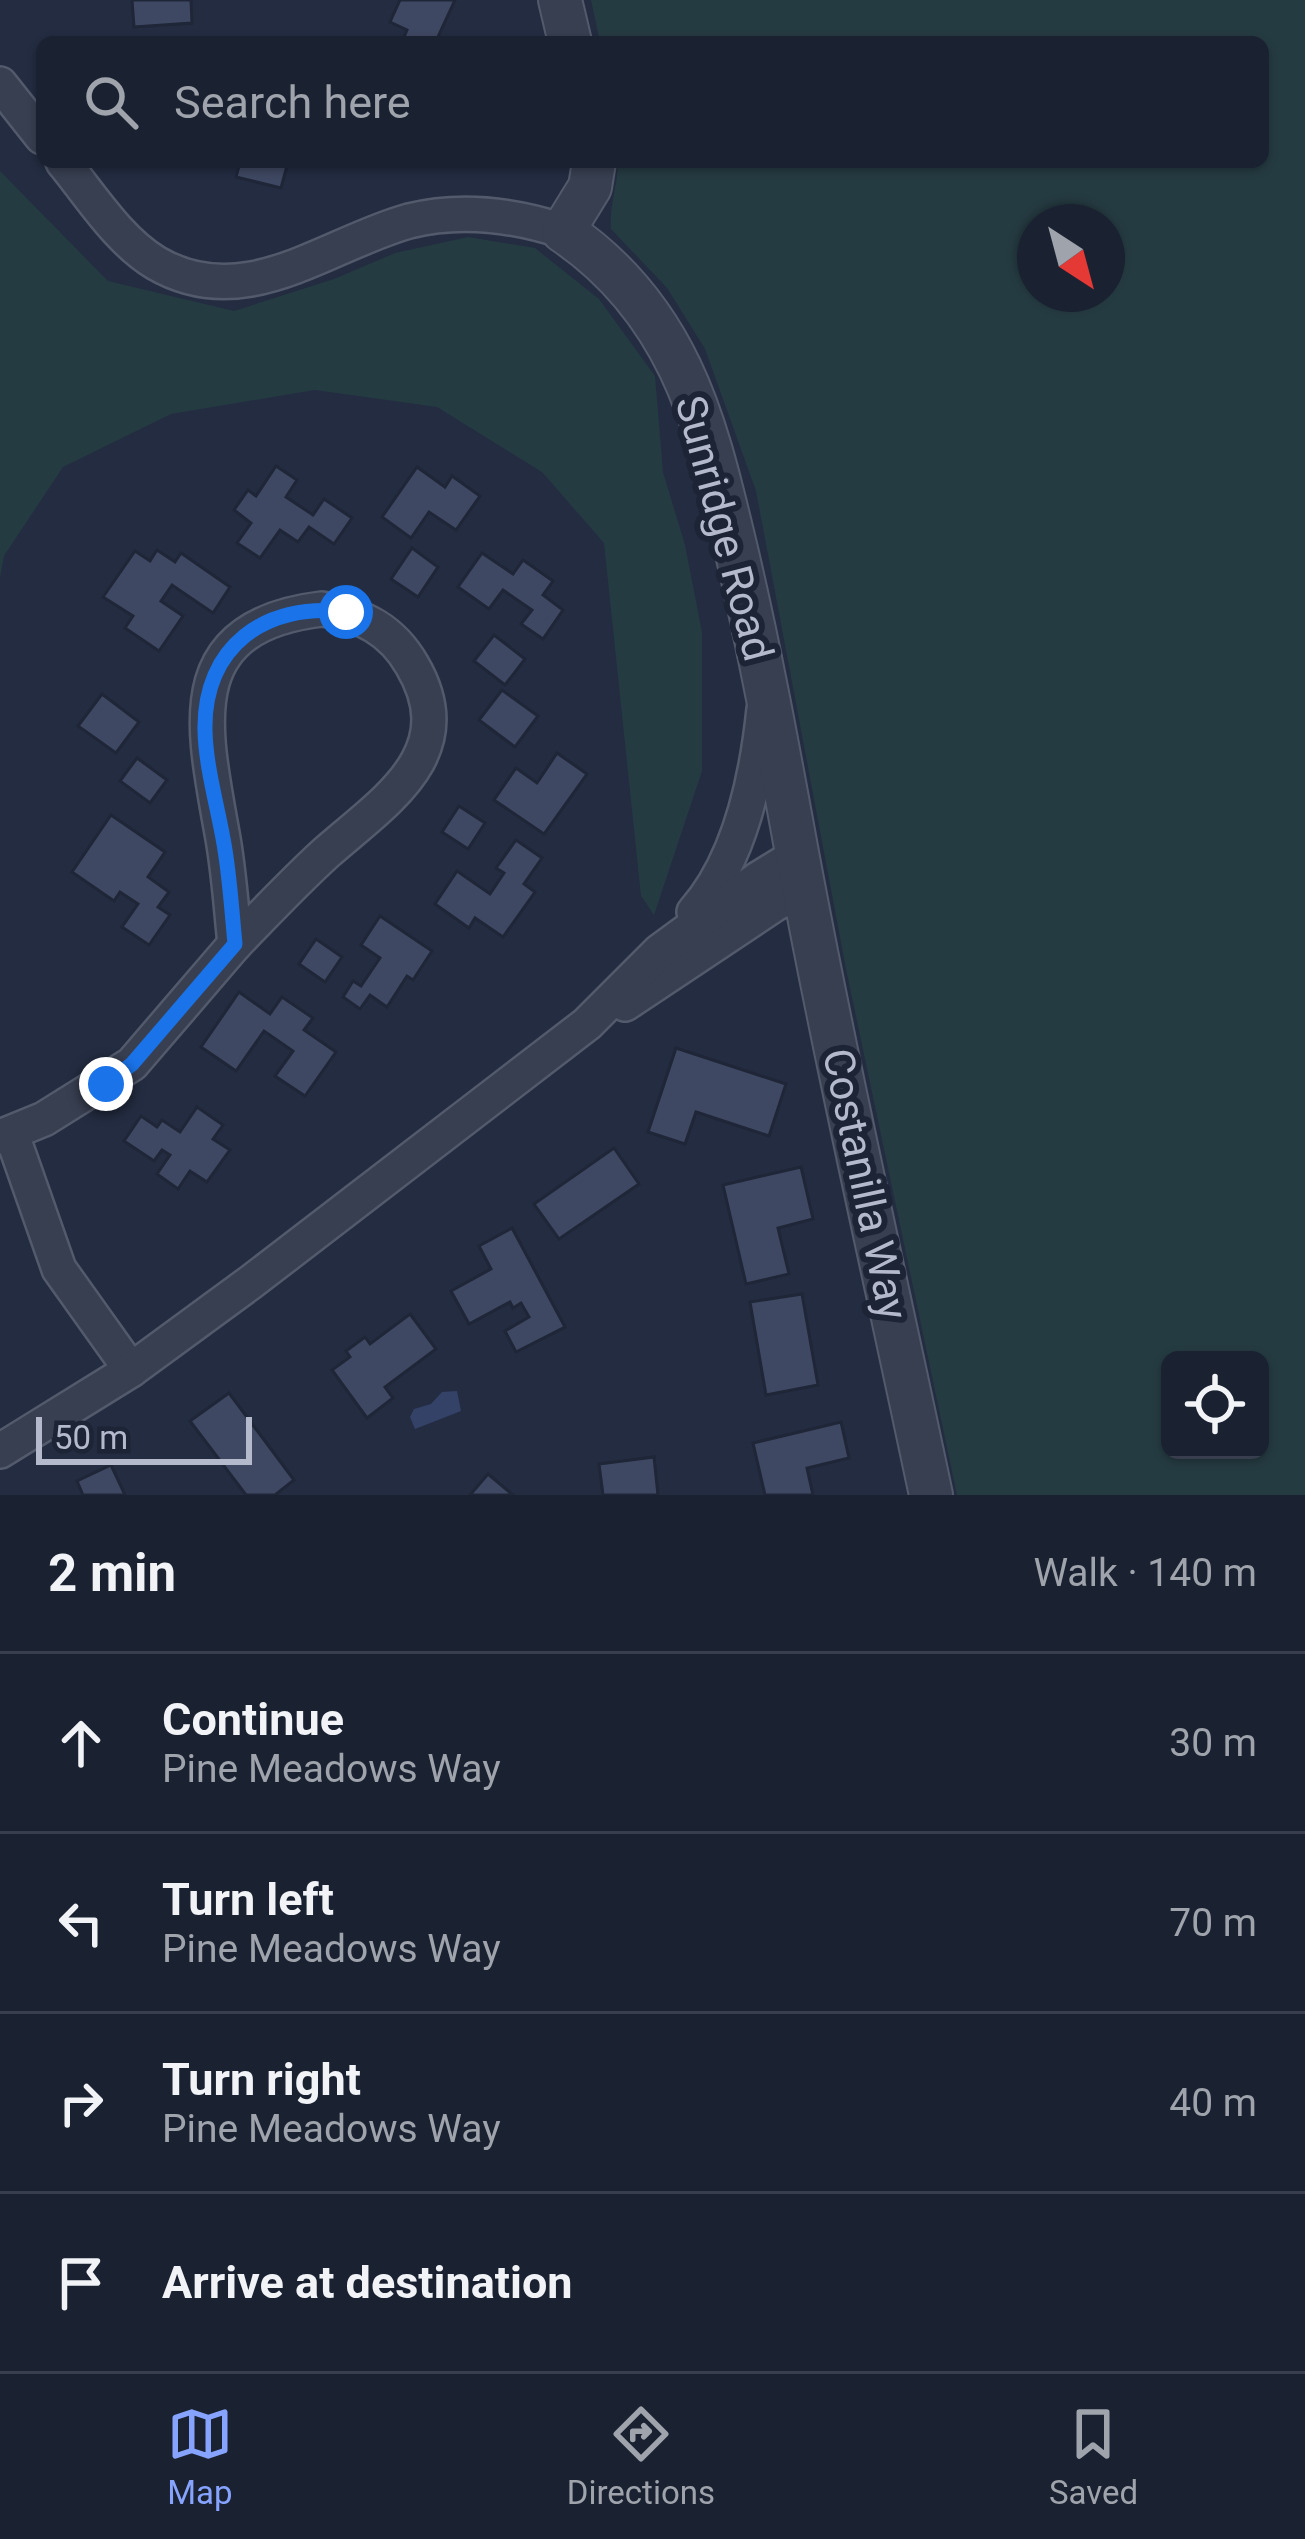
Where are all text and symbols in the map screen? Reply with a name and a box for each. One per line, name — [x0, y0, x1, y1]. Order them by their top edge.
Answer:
search box — [36, 36, 1269, 168]
icon: search — [78, 69, 144, 135]
text: Search here — [174, 76, 411, 129]
north arrow — [1017, 204, 1125, 312]
street label: Sunridge Road — [666, 390, 783, 666]
route start — [319, 585, 373, 639]
street label: Costanilla Way — [813, 1044, 918, 1324]
route end — [79, 1057, 133, 1111]
map controls — [1161, 1351, 1269, 1459]
button: locate — [1161, 1351, 1269, 1459]
scale bar — [36, 1411, 252, 1464]
text: 50 m — [54, 1418, 128, 1457]
text: 2 min — [48, 1544, 176, 1603]
text: Walk · 140 m — [1033, 1550, 1257, 1596]
text: Continue — [162, 1693, 344, 1746]
icon: ahead — [48, 1710, 114, 1776]
text: 30 m — [1169, 1720, 1257, 1766]
text: Pine Meadows Way — [162, 1746, 501, 1792]
text: Turn left — [162, 1873, 334, 1926]
icon: left — [48, 1890, 114, 1956]
text: 70 m — [1169, 1900, 1257, 1946]
text: Pine Meadows Way — [162, 1926, 501, 1972]
text: Turn right — [162, 2053, 361, 2106]
icon: right — [48, 2070, 114, 2136]
text: 40 m — [1169, 2080, 1257, 2126]
text: Pine Meadows Way — [162, 2106, 501, 2152]
icon: arrive — [48, 2250, 114, 2316]
text: Arrive at destination — [162, 2256, 573, 2309]
tab: Map — [167, 2401, 233, 2512]
tab: Directions — [567, 2401, 715, 2512]
tab: Saved — [1049, 2401, 1138, 2512]

